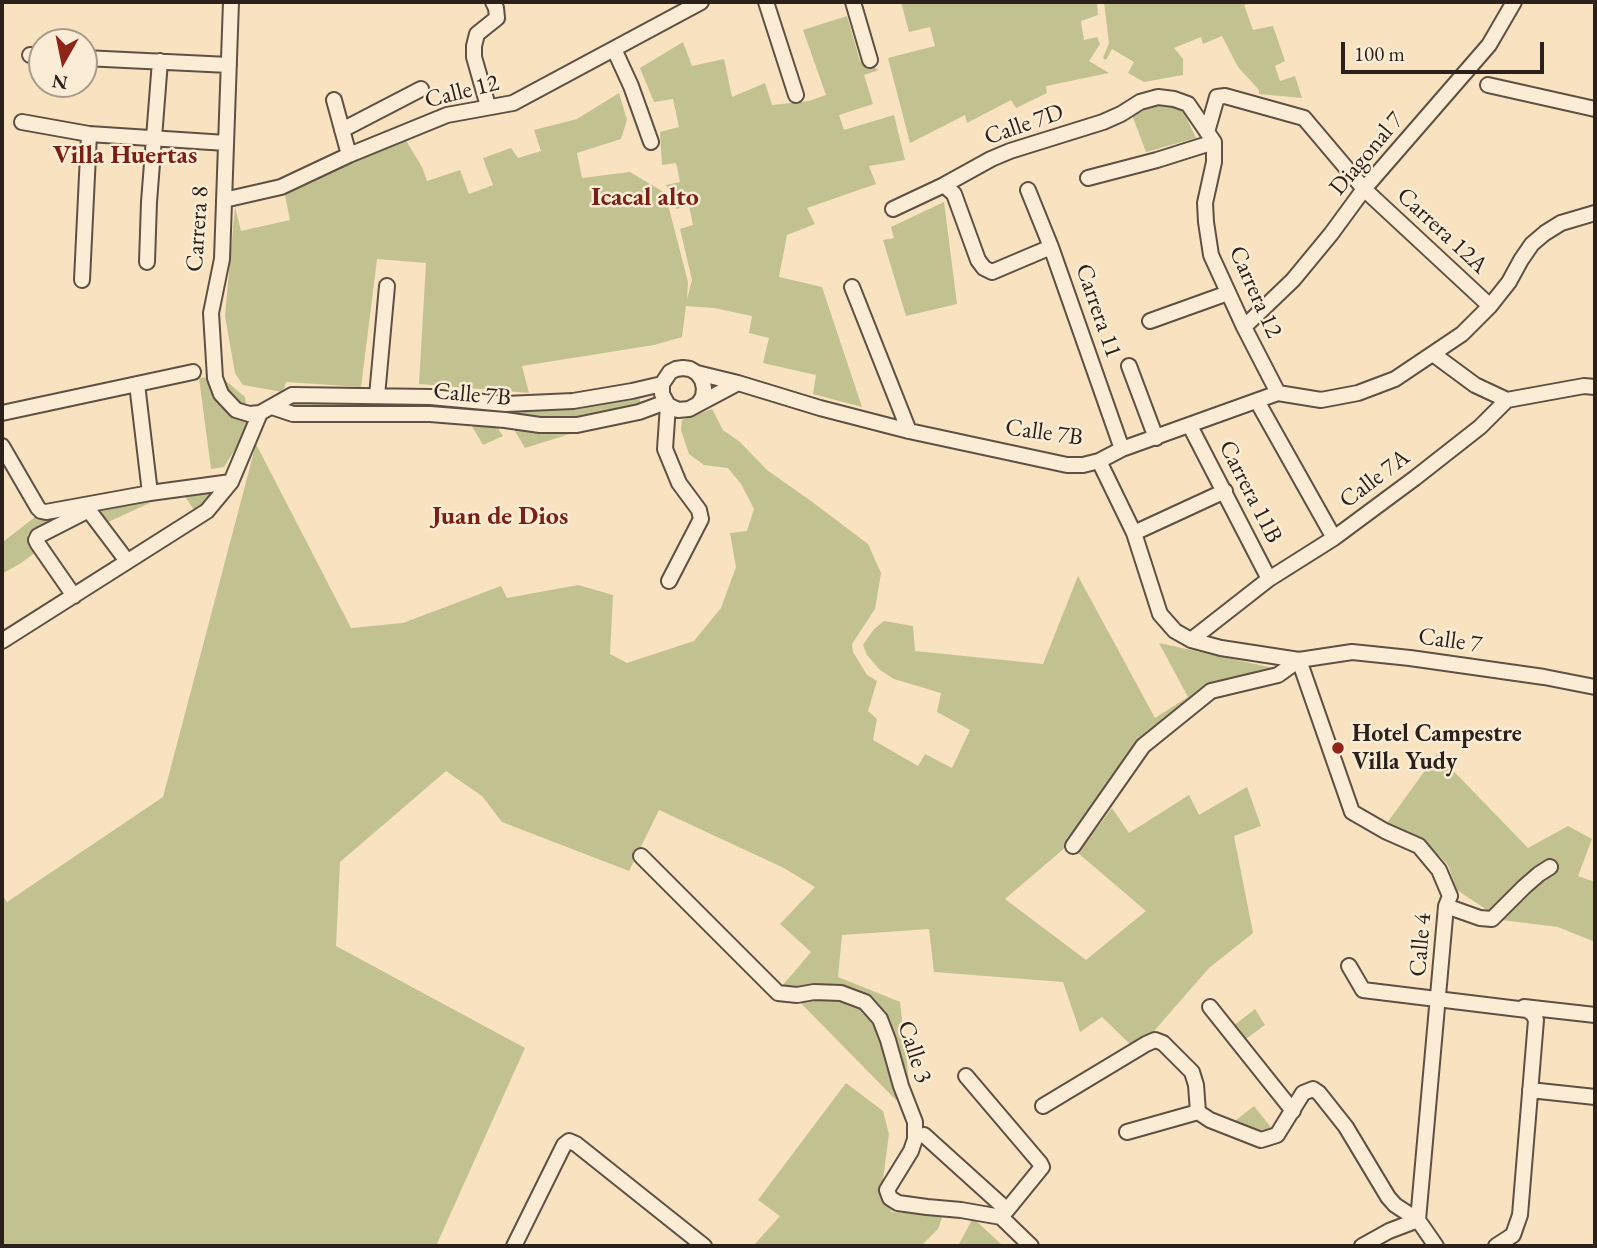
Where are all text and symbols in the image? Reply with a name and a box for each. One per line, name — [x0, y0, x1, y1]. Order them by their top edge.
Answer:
north arrow — [28, 28, 98, 98]
scale bar — [1345, 28, 1548, 72]
text: 100 m — [1354, 40, 1405, 67]
text: N — [50, 69, 69, 96]
street label: Calle 12 — [422, 69, 502, 115]
street label: Calle 7D — [981, 98, 1067, 152]
street label: Diagonal 7 — [1324, 106, 1410, 202]
district label: Villa Huertas — [53, 140, 197, 172]
district label: Icacal alto — [591, 182, 699, 214]
street label: Carrera 12A — [1390, 182, 1494, 280]
street label: Carrera 8 — [181, 185, 215, 273]
street label: Carrera 12 — [1222, 242, 1288, 342]
street label: Carrera 11 — [1069, 260, 1127, 362]
street label: Calle 7B — [432, 377, 512, 413]
street label: Calle 7B — [1003, 413, 1085, 453]
street label: Carrera 11B — [1212, 436, 1288, 548]
street label: Calle 7A — [1334, 443, 1416, 515]
district label: Juan de Dios — [432, 501, 568, 533]
street label: Calle 7 — [1416, 622, 1484, 660]
place label: Hotel Campestre Villa Yudy — [1352, 720, 1522, 776]
marker: Hotel Campestre Villa Yudy — [1330, 740, 1346, 756]
street label: Calle 4 — [1404, 912, 1438, 978]
street label: Calle 3 — [890, 1017, 938, 1087]

